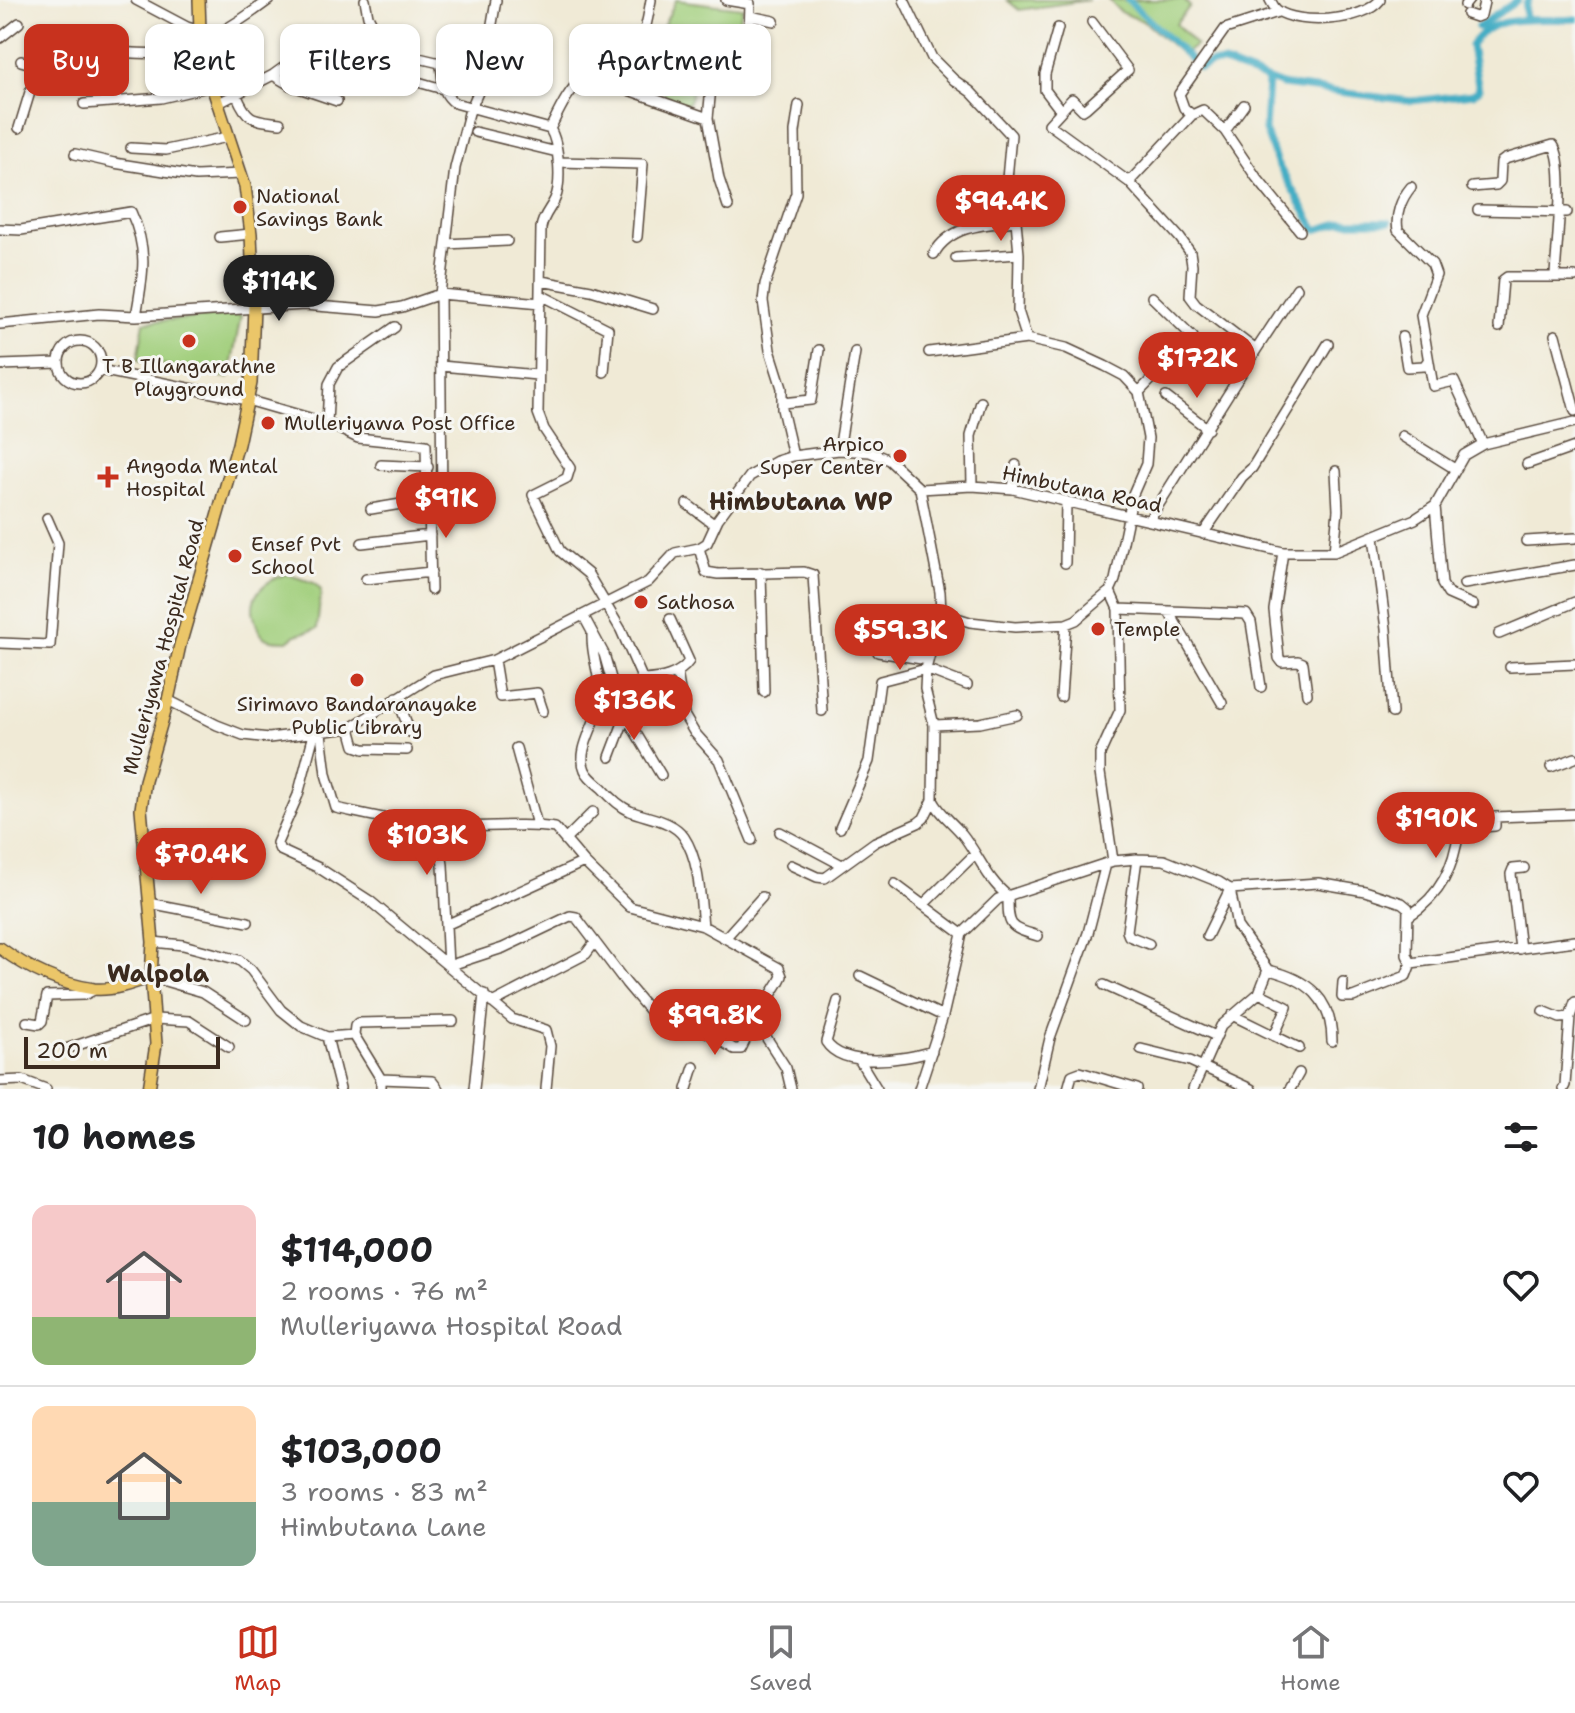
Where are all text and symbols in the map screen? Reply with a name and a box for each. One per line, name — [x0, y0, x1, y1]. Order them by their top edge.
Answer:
chip: Buy — [24, 24, 129, 96]
chip: Rent — [145, 24, 264, 96]
chip: Filters — [280, 24, 420, 96]
chip: New — [436, 24, 553, 96]
chip: Apartment — [569, 24, 771, 96]
pin: $94.4K — [936, 175, 1066, 243]
place label: National Savings Bank — [256, 183, 383, 232]
text: $94.4K — [954, 183, 1048, 218]
marker: National Savings Bank — [231, 198, 249, 216]
pin: $114K — [223, 255, 335, 323]
text: $114K — [241, 263, 317, 298]
marker: T B Illangarathne Playground — [180, 332, 198, 350]
pin: $172K — [1141, 332, 1253, 400]
text: $172K — [1156, 340, 1238, 375]
place label: T B Illangarathne Playground — [102, 353, 276, 402]
place label: Mulleriyawa Post Office — [284, 410, 516, 436]
marker: Mulleriyawa Post Office — [259, 414, 277, 432]
place label: Arpico Super Center — [760, 431, 884, 480]
marker: Arpico Super Center — [891, 447, 909, 465]
place label: Angoda Mental Hospital — [126, 453, 278, 502]
street label: Himbutana Road — [1000, 459, 1165, 519]
marker: Angoda Mental Hospital — [97, 466, 119, 488]
pin: $91K — [399, 472, 493, 540]
text: $91K — [414, 480, 478, 515]
district label: Himbutana WP — [709, 486, 893, 518]
street label: Mulleriyawa Hospital Road — [116, 516, 210, 778]
place label: Ensef Pvt School — [251, 531, 341, 580]
marker: Ensef Pvt School — [226, 547, 244, 565]
place label: Sathosa — [657, 589, 735, 615]
marker: Sathosa — [632, 593, 650, 611]
pin: $59.3K — [835, 604, 965, 672]
text: $59.3K — [853, 612, 947, 647]
place label: Temple — [1114, 616, 1181, 642]
marker: Temple — [1089, 620, 1107, 638]
marker: Sirimavo Bandaranayake Public Library — [348, 671, 366, 689]
pin: $136K — [578, 674, 690, 742]
text: $136K — [593, 682, 675, 717]
place label: Sirimavo Bandaranayake Public Library — [237, 691, 477, 740]
pin: $190K — [1380, 792, 1492, 860]
text: $190K — [1395, 800, 1477, 835]
pin: $103K — [371, 809, 483, 877]
text: $103K — [386, 817, 468, 852]
pin: $70.4K — [136, 828, 266, 896]
text: $70.4K — [154, 836, 248, 871]
district label: Walpola — [107, 958, 210, 990]
pin: $99.8K — [650, 989, 780, 1057]
text: $99.8K — [667, 997, 763, 1032]
scale bar — [24, 1033, 220, 1069]
text: 200 m — [36, 1036, 108, 1065]
text: 10 homes — [32, 1114, 196, 1160]
icon: filters — [1499, 1115, 1543, 1159]
text: $114,000 — [280, 1227, 433, 1273]
icon: home — [96, 1237, 192, 1333]
icon: heart — [1499, 1263, 1543, 1307]
text: 2 rooms · 76 m² — [280, 1273, 488, 1308]
text: Mulleriyawa Hospital Road — [280, 1308, 623, 1343]
text: $103,000 — [280, 1428, 442, 1474]
icon: home — [96, 1438, 192, 1534]
icon: heart — [1499, 1464, 1543, 1508]
text: 3 rooms · 83 m² — [280, 1474, 488, 1509]
text: Himbutana Lane — [280, 1509, 487, 1544]
tab: Map — [234, 1620, 281, 1697]
tab: Saved — [750, 1620, 812, 1697]
tab: Home — [1280, 1620, 1341, 1697]

